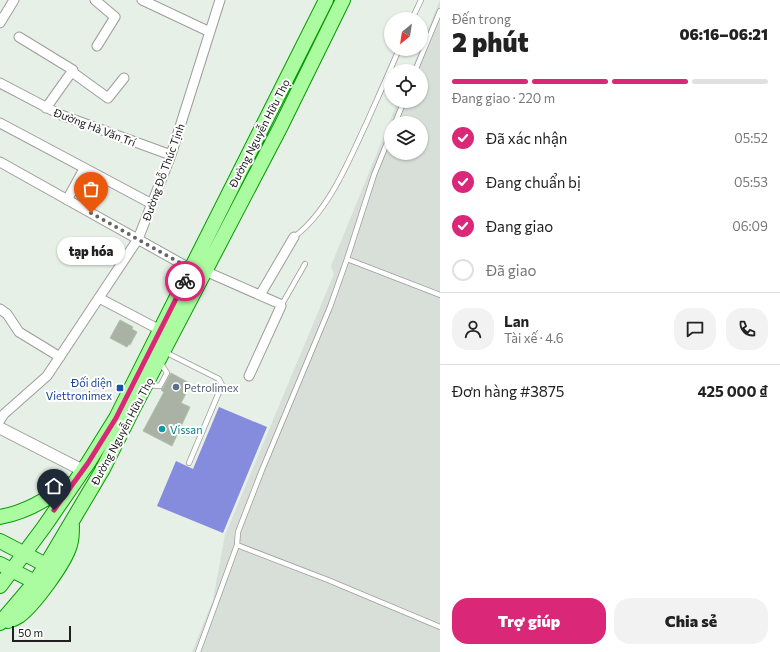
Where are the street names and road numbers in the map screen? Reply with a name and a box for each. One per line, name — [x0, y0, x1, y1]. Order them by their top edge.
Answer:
street label: Đường Nguyễn Hữu Thọ — [225, 76, 292, 190]
street label: Đường Hà Văn Trí — [51, 105, 139, 149]
street label: Đường Đỗ Thúc Tịnh — [138, 121, 187, 223]
street label: Đường Nguyễn Hữu Thọ — [87, 374, 156, 488]

